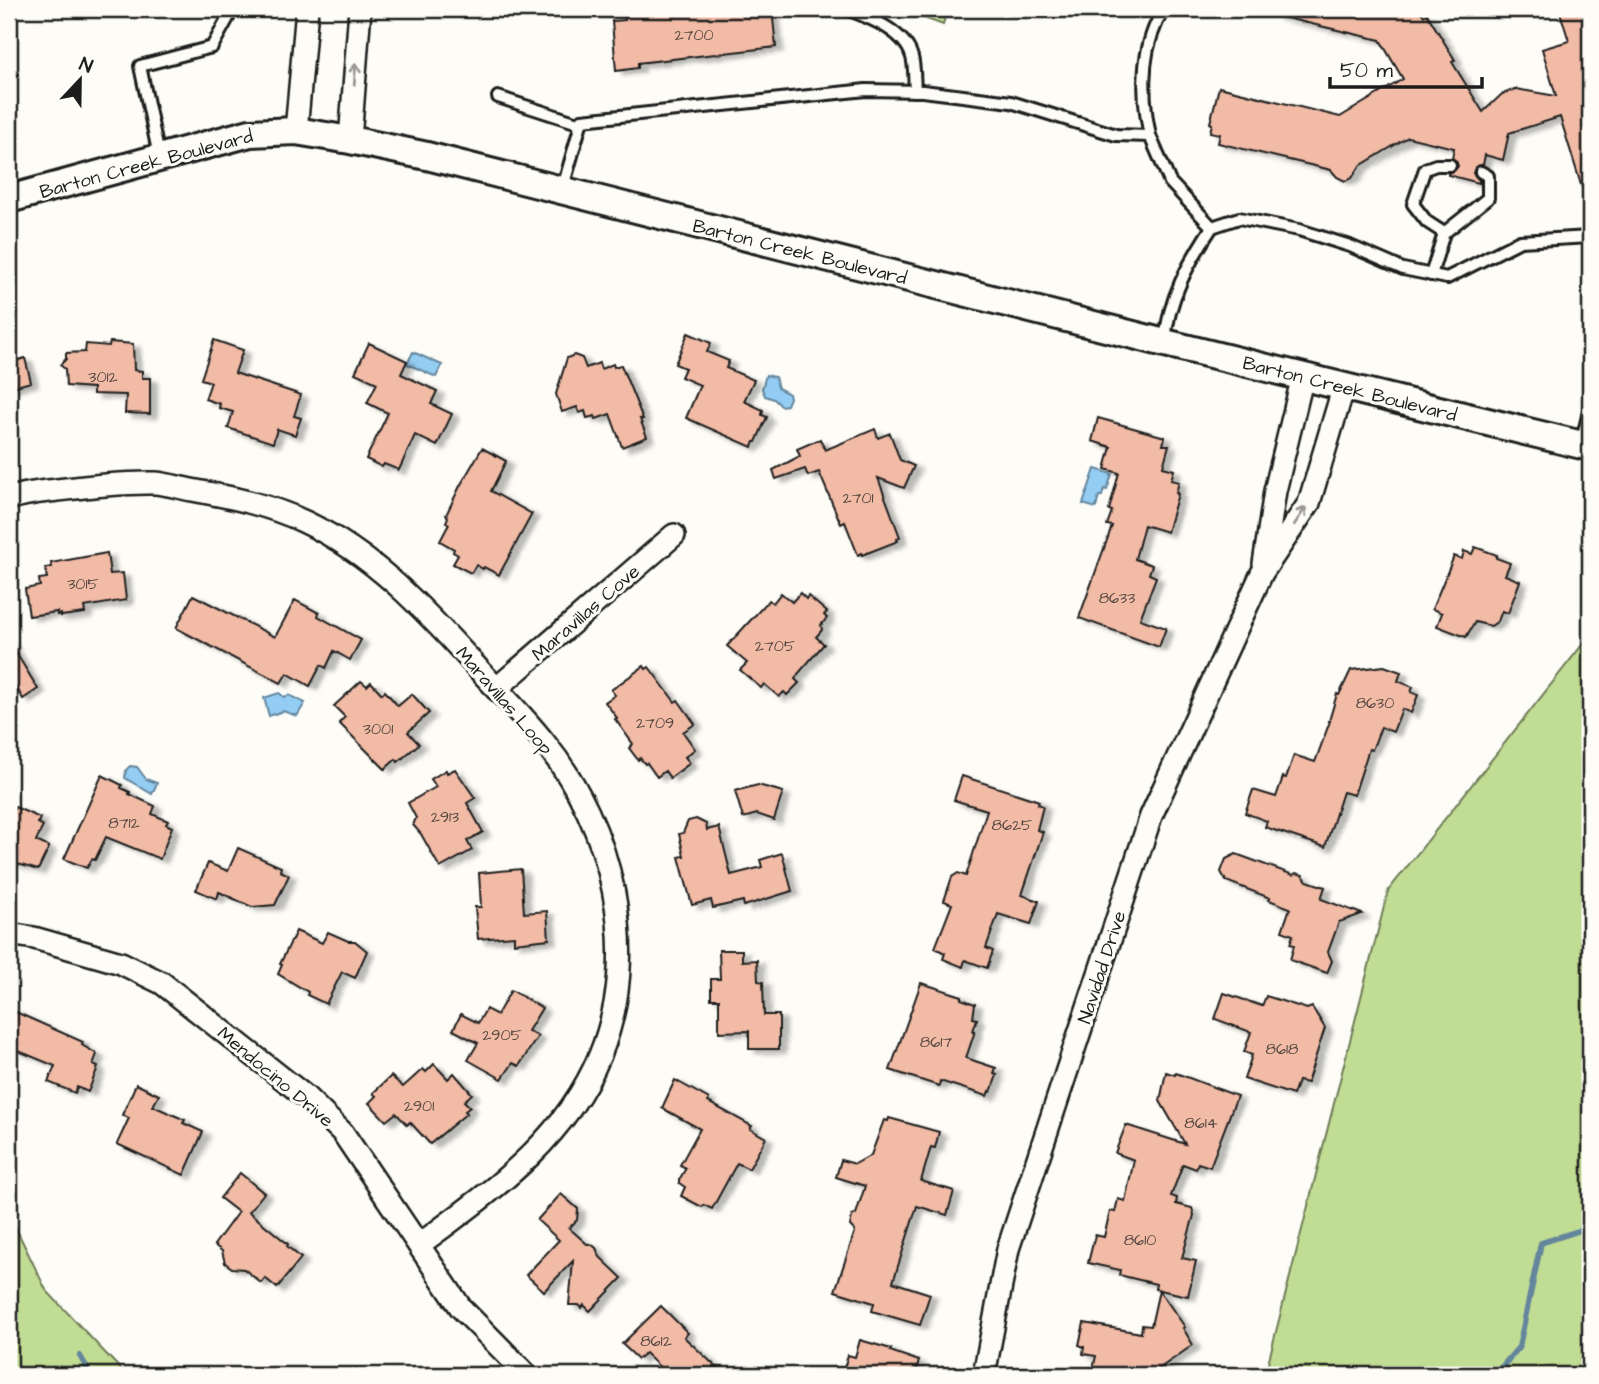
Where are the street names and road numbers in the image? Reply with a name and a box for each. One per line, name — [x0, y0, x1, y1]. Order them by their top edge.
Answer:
street label: Barton Creek Boulevard — [37, 123, 256, 206]
street label: Barton Creek Boulevard — [690, 213, 910, 292]
street label: Barton Creek Boulevard — [1240, 350, 1460, 429]
street label: Maravillas Cove — [526, 559, 646, 668]
street label: Maravillas Loop — [449, 641, 559, 762]
street label: Navidad Drive — [1072, 908, 1133, 1027]
street label: Mendocino Drive — [211, 1020, 339, 1134]

